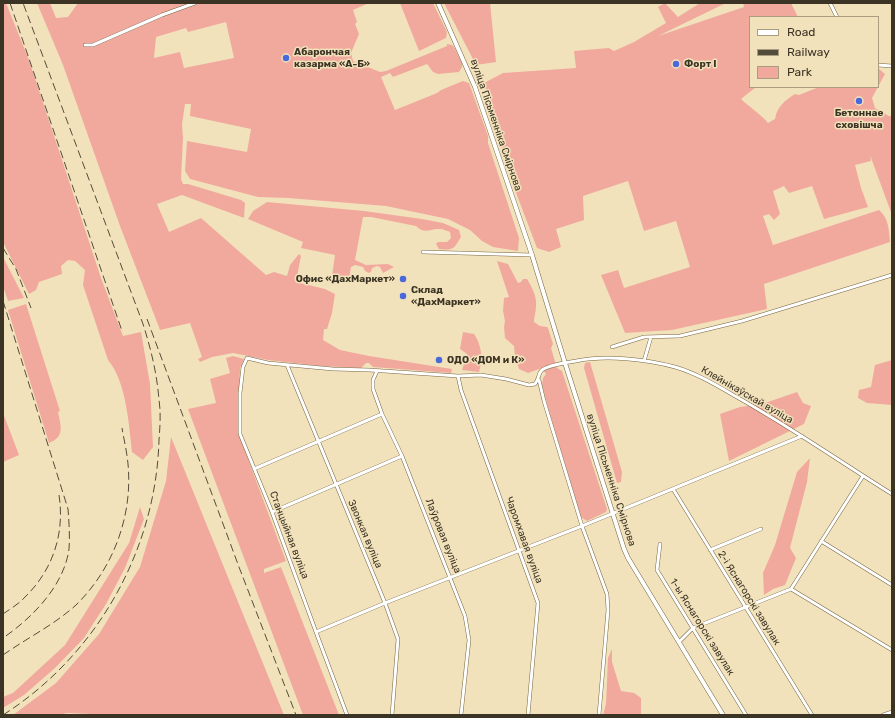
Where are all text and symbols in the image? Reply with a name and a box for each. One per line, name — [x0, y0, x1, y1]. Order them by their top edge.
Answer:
legend — [749, 16, 879, 88]
text: Road — [787, 25, 815, 39]
text: Railway — [787, 45, 830, 59]
place label: Абарончая казарма «А-Б» — [294, 46, 370, 70]
marker: Абарончая казарма «А-Б» — [281, 53, 291, 63]
street label: вуліца Пісьменніка Смірнова — [468, 58, 524, 192]
place label: Форт I — [684, 58, 717, 70]
marker: Форт I — [671, 59, 681, 69]
text: Park — [787, 65, 812, 79]
marker: Бетоннае сховішча — [854, 96, 864, 106]
place label: Бетоннае сховішча — [835, 107, 883, 130]
place label: Офис «ДахМаркет» — [296, 273, 395, 285]
marker: Офис «ДахМаркет» — [398, 274, 408, 284]
place label: Склад «ДахМаркет» — [411, 284, 481, 308]
marker: Склад «ДахМаркет» — [398, 291, 408, 301]
place label: ОДО «ДОМ и К» — [447, 354, 524, 366]
marker: ОДО «ДОМ и К» — [434, 355, 444, 365]
street label: Клейнікаўскай вуліца — [699, 364, 795, 426]
street label: вуліца Пісьменніка Смірнова — [584, 412, 638, 548]
street label: Станцыйная вуліца — [267, 489, 311, 581]
street label: Чаромхавая вуліца — [503, 495, 545, 585]
street label: Лаўровая вуліца — [423, 497, 463, 575]
street label: Звонкая вуліца — [345, 498, 385, 570]
street label: 2-і Яснагорскі завулак — [715, 549, 783, 647]
street label: 1-ы Яснагорскі завулак — [667, 576, 737, 678]

